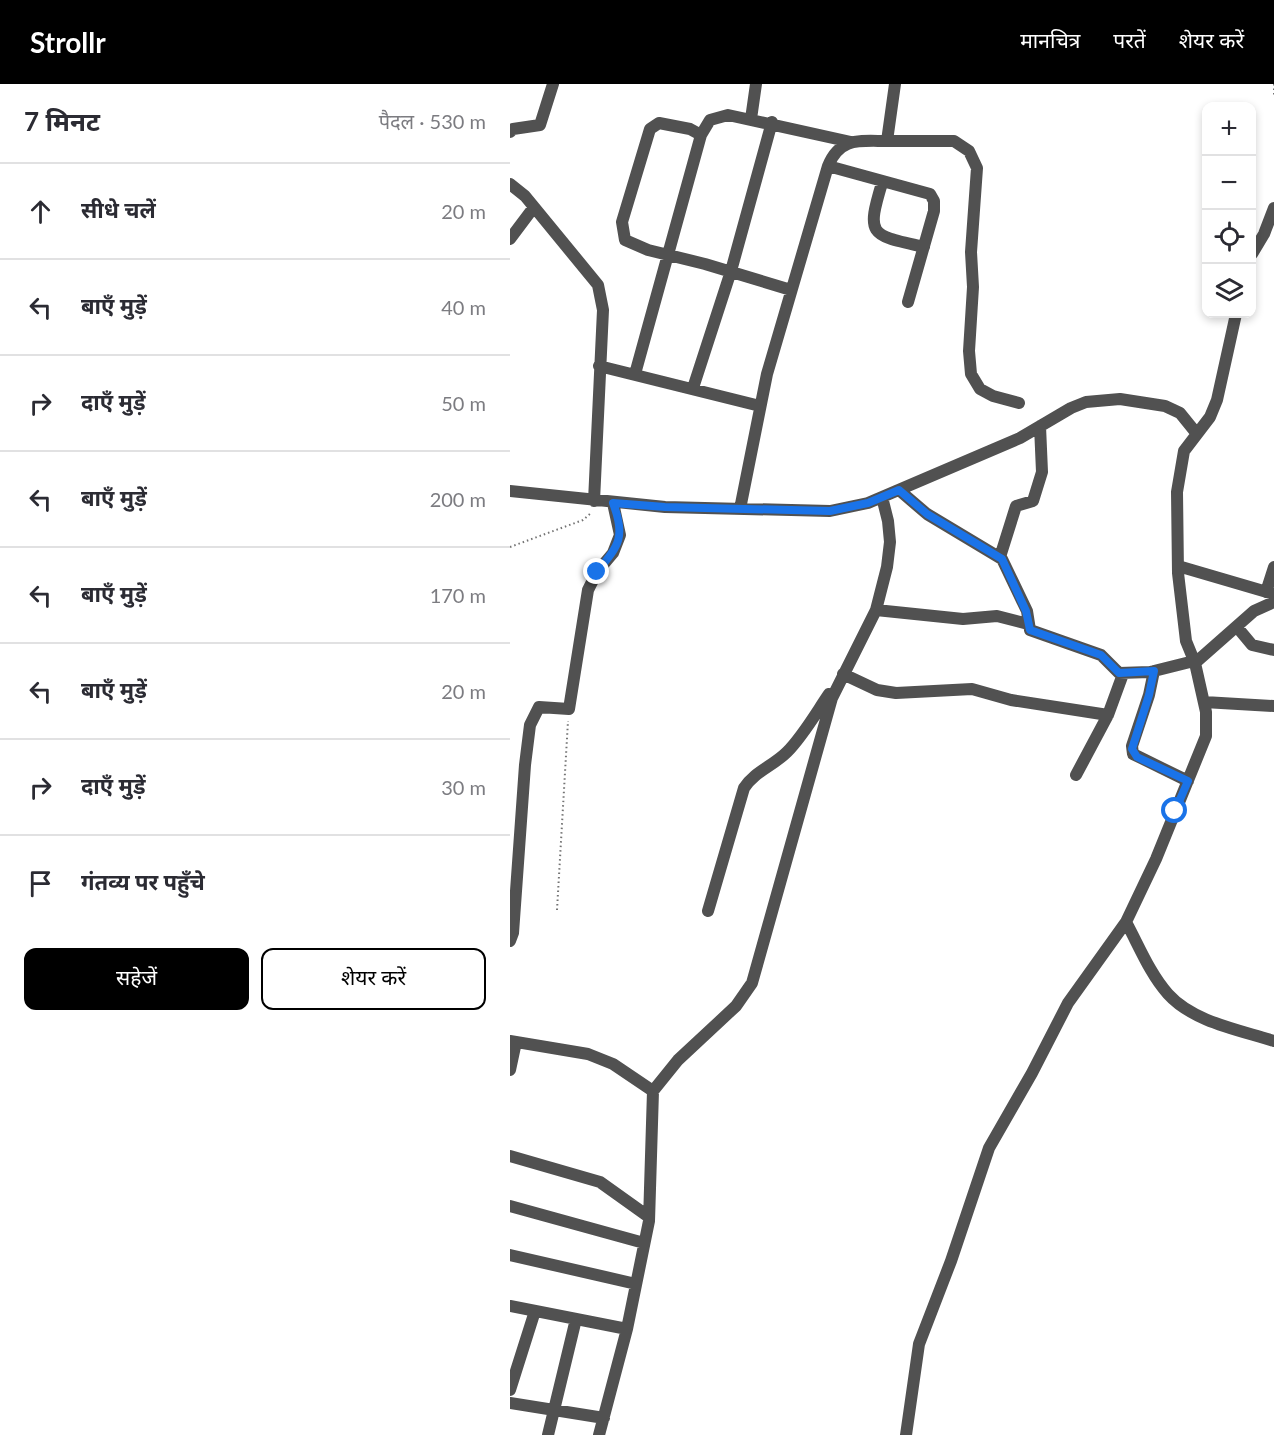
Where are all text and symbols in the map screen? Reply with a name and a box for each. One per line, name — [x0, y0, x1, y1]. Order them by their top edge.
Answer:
text: Strollr — [30, 25, 106, 59]
text: मानचित्र — [1020, 27, 1080, 52]
text: परतें — [1113, 27, 1146, 52]
text: शेयर करें — [1179, 27, 1244, 52]
map controls — [1202, 102, 1256, 318]
button: + — [1202, 102, 1256, 156]
text: 7 मिनट — [24, 105, 100, 137]
text: पैदल · 530 m — [379, 109, 486, 133]
button: − — [1202, 156, 1256, 210]
icon: ahead — [24, 195, 57, 228]
text: सीधे चलें — [81, 196, 156, 223]
text: 20 m — [441, 199, 486, 223]
button: locate — [1202, 210, 1256, 264]
button: layers — [1202, 264, 1256, 318]
icon: left — [24, 291, 57, 324]
text: बाएँ मुड़ें — [81, 292, 147, 319]
text: 40 m — [441, 295, 486, 319]
icon: right — [24, 387, 57, 420]
text: दाएँ मुड़ें — [81, 388, 145, 415]
text: 50 m — [441, 391, 486, 415]
icon: left — [24, 483, 57, 516]
text: बाएँ मुड़ें — [81, 484, 147, 511]
text: 200 m — [430, 487, 486, 511]
route end — [583, 558, 609, 584]
icon: left — [24, 579, 57, 612]
text: बाएँ मुड़ें — [81, 580, 147, 607]
text: 170 m — [430, 583, 486, 607]
icon: left — [24, 675, 57, 708]
text: बाएँ मुड़ें — [81, 676, 147, 703]
text: 20 m — [441, 679, 486, 703]
icon: right — [24, 771, 57, 804]
text: दाएँ मुड़ें — [81, 772, 145, 799]
text: 30 m — [441, 775, 486, 799]
route start — [1161, 797, 1187, 823]
icon: arrive — [24, 867, 57, 900]
text: गंतव्य पर पहुँचे — [81, 868, 205, 895]
button: सहेजें — [24, 948, 249, 1010]
button: शेयर करें — [261, 948, 486, 1010]

